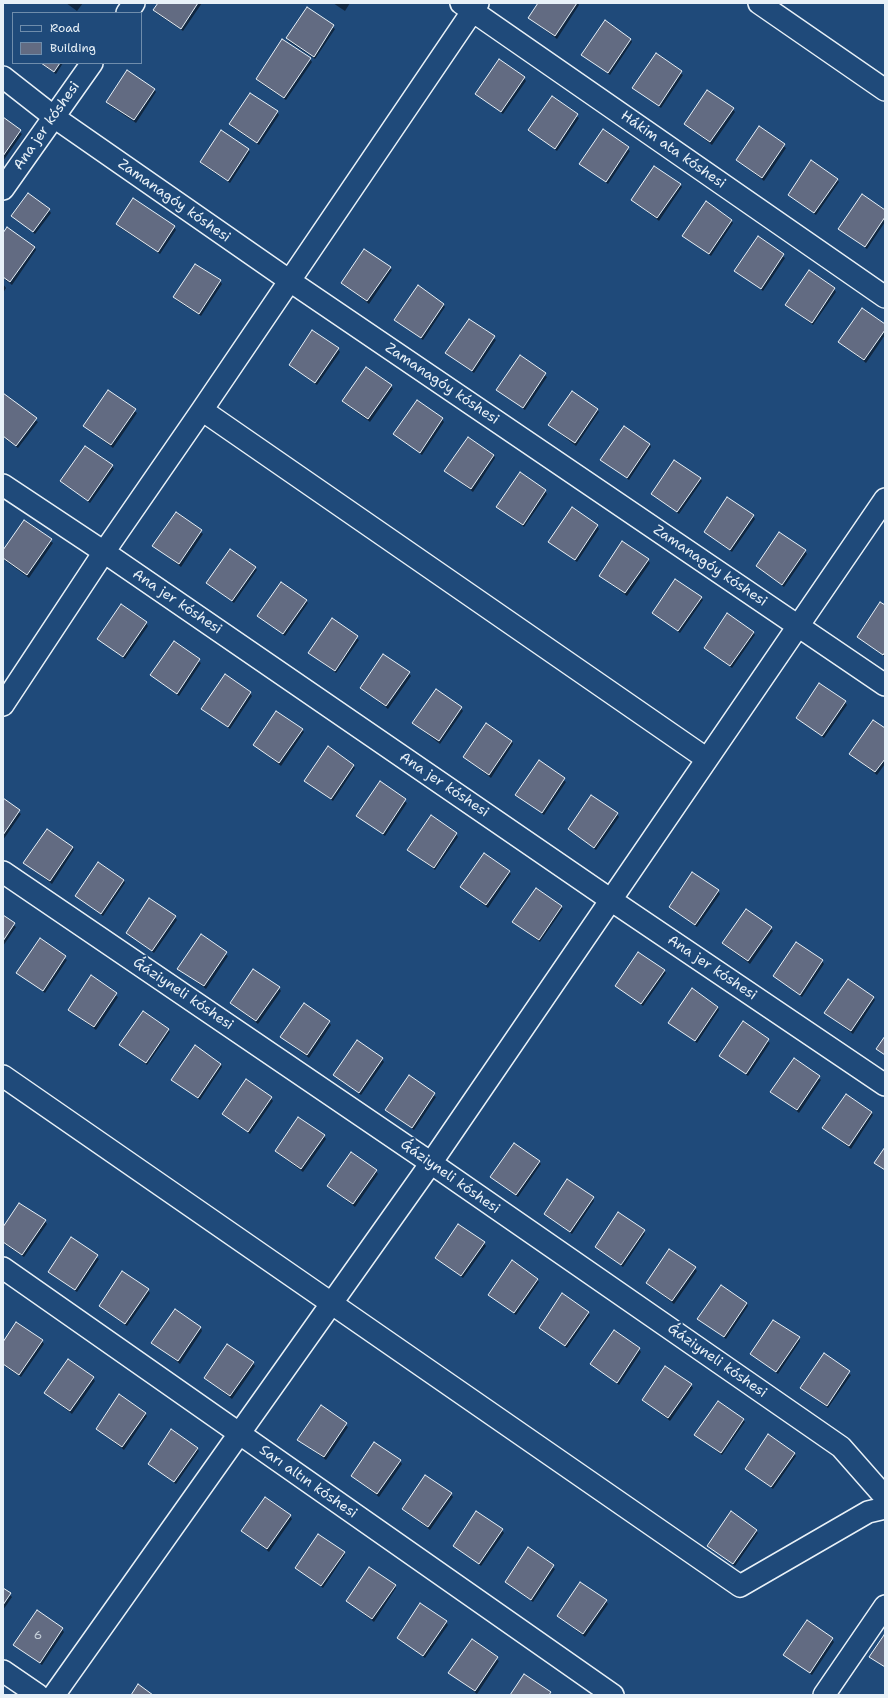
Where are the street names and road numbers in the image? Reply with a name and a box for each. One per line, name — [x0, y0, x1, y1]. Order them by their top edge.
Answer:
street label: Ana jer kóshesi — [10, 79, 84, 173]
street label: Hákim ata kóshesi — [617, 108, 729, 192]
street label: Zamanagóy kóshesi — [114, 156, 234, 246]
street label: Zamanagóy kóshesi — [382, 340, 502, 428]
street label: Zamanagóy kóshesi — [650, 522, 770, 610]
street label: Ana jer kóshesi — [129, 566, 225, 638]
street label: Ana jer kóshesi — [396, 749, 492, 821]
street label: Ana jer kóshesi — [664, 932, 760, 1004]
street label: Ǵáziyneli kóshesi — [130, 954, 236, 1034]
street label: Ǵáziyneli kóshesi — [397, 1136, 503, 1218]
street label: Ǵáziyneli kóshesi — [664, 1320, 770, 1402]
street label: Sarı altın kóshesi — [256, 1442, 360, 1522]

